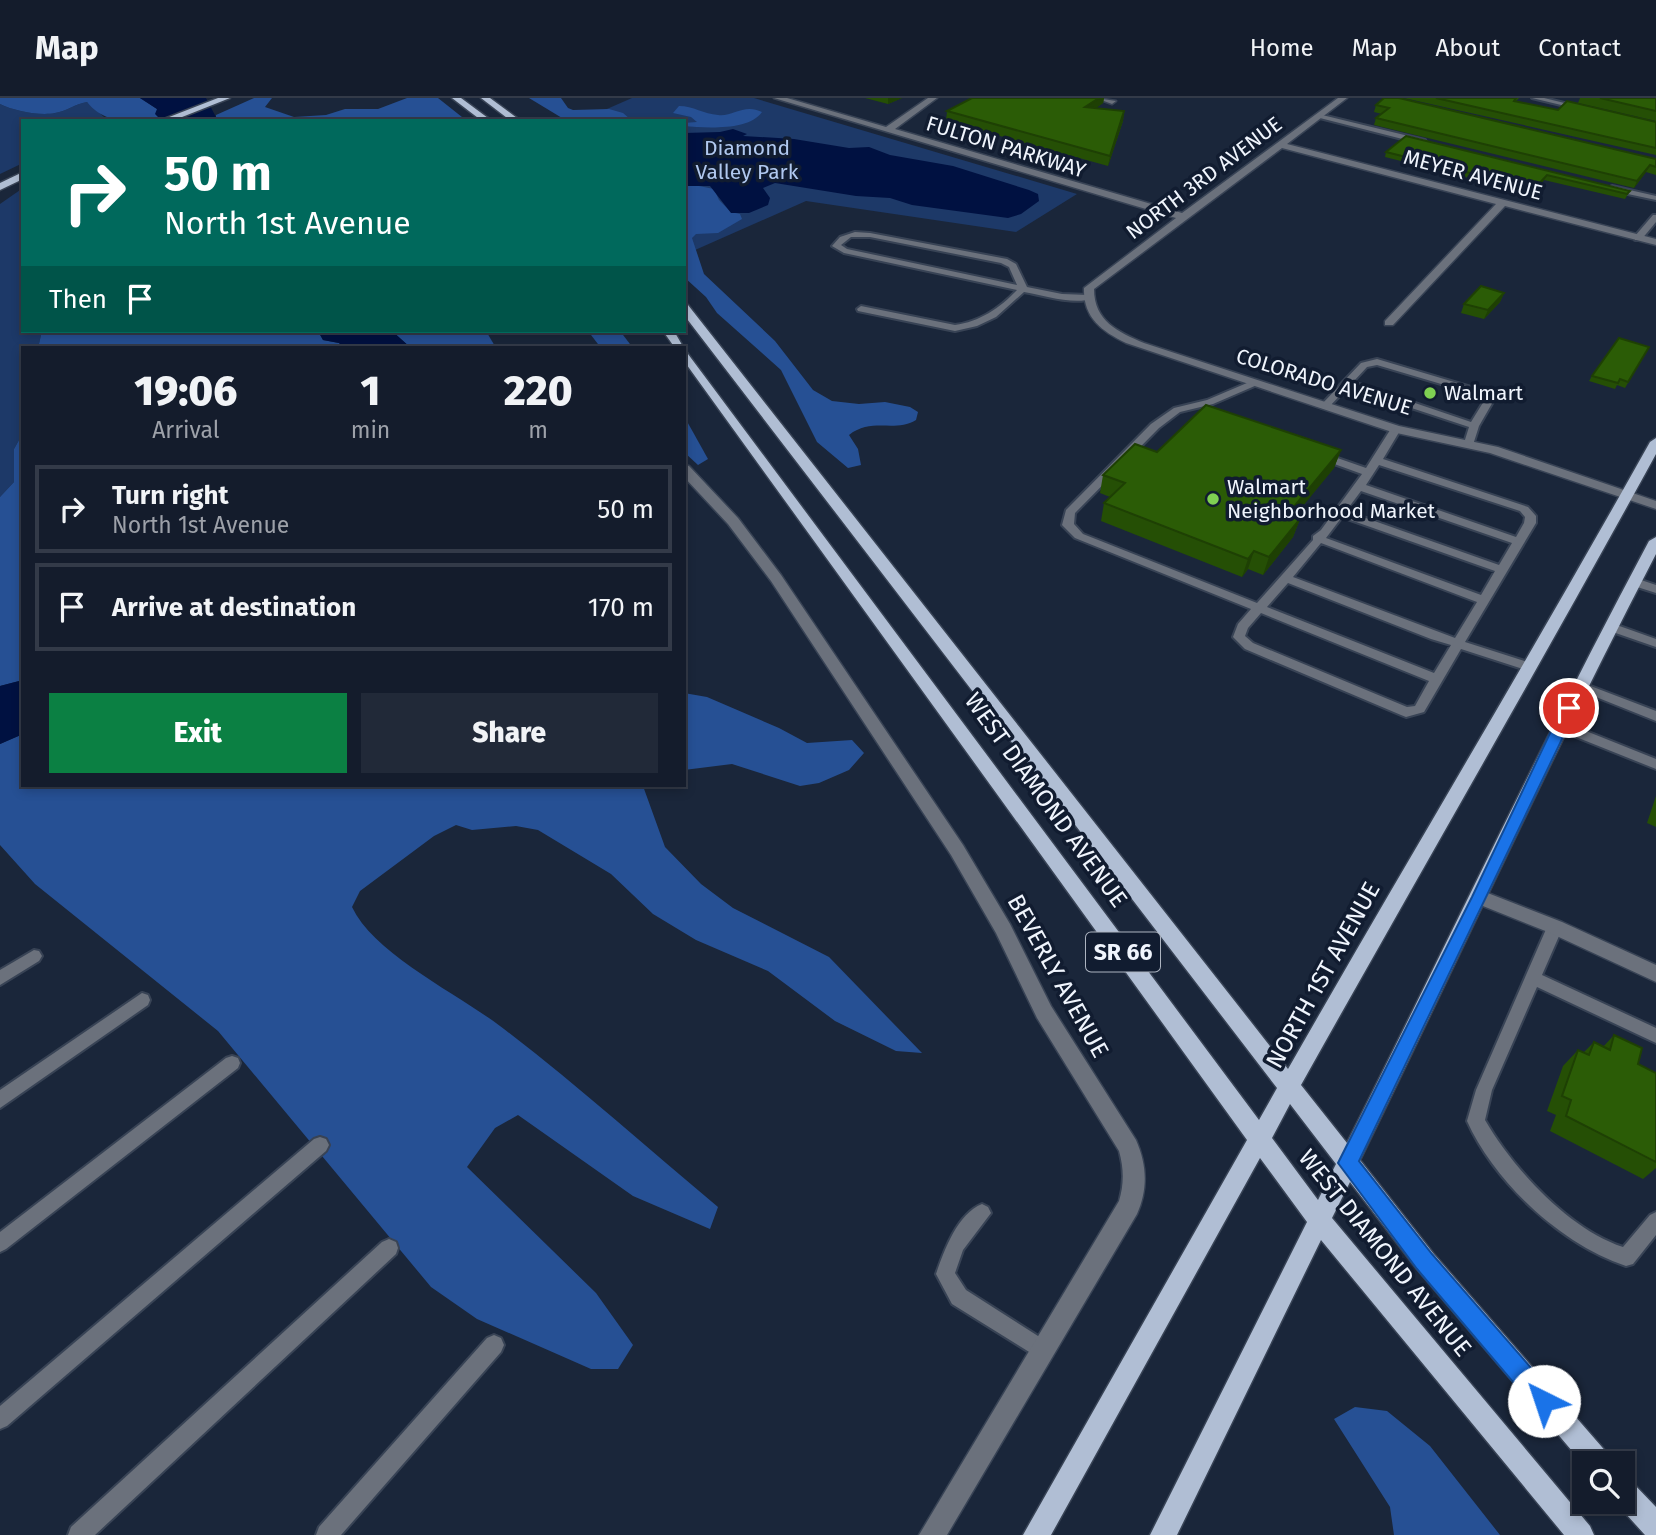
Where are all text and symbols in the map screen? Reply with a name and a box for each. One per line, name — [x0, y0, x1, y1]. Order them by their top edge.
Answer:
text: Map — [35, 28, 99, 68]
text: Home — [1250, 34, 1314, 62]
text: Map — [1352, 34, 1398, 62]
text: About — [1436, 34, 1500, 62]
text: Contact — [1538, 34, 1621, 62]
street label: FULTON PARKWAY — [923, 110, 1089, 184]
street label: NORTH 3RD AVENUE — [1121, 111, 1287, 245]
park label: Diamond Valley Park — [696, 135, 799, 185]
text: 50 m — [164, 144, 272, 203]
street label: MEYER AVENUE — [1401, 144, 1545, 206]
icon: right — [49, 147, 140, 238]
text: North 1st Avenue — [164, 204, 411, 242]
icon: arrive — [121, 280, 159, 318]
text: Then — [49, 284, 107, 315]
street label: COLORADO AVENUE — [1233, 343, 1415, 421]
text: 19:06 — [134, 366, 237, 416]
text: 1 — [361, 366, 380, 416]
text: 220 — [504, 366, 573, 416]
place label: Walmart — [1444, 380, 1524, 406]
marker: Walmart — [1422, 385, 1438, 401]
text: Arrival — [152, 416, 220, 444]
text: min — [351, 416, 390, 444]
text: m — [528, 416, 548, 444]
place label: Walmart Neighborhood Market — [1227, 474, 1436, 524]
text: Turn right — [112, 480, 229, 511]
icon: right — [53, 490, 91, 528]
marker: Walmart Neighborhood Market — [1205, 491, 1221, 507]
text: 50 m — [597, 494, 654, 525]
text: North 1st Avenue — [112, 511, 289, 539]
icon: arrive — [53, 588, 91, 626]
text: Arrive at destination — [112, 592, 356, 623]
text: 170 m — [588, 592, 654, 623]
pin — [1539, 678, 1599, 738]
street label: WEST DIAMOND AVENUE — [959, 687, 1133, 913]
icon: arrive — [1550, 689, 1588, 727]
button: Exit — [49, 693, 347, 773]
button: Share — [361, 693, 658, 773]
street label: NORTH 1ST AVENUE — [1260, 877, 1386, 1073]
street label: BEVERLY AVENUE — [1002, 890, 1114, 1062]
road number: SR 66 — [1086, 932, 1160, 972]
street label: WEST DIAMOND AVENUE — [1293, 1144, 1477, 1362]
position arrow — [1507, 1364, 1581, 1438]
map controls — [1572, 1451, 1635, 1514]
button: search — [1572, 1451, 1635, 1514]

